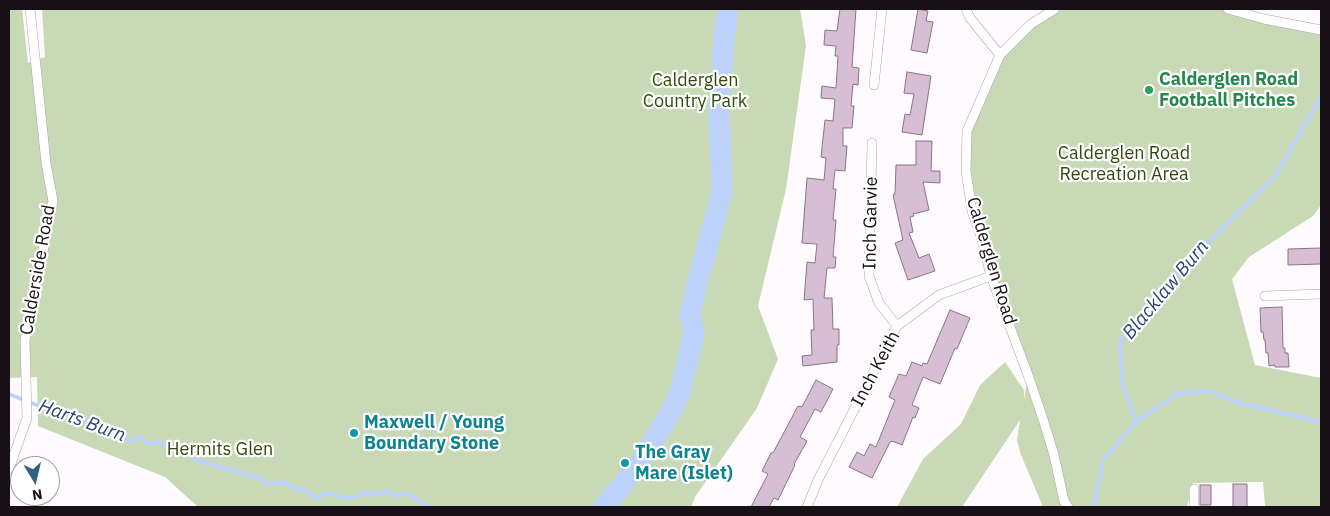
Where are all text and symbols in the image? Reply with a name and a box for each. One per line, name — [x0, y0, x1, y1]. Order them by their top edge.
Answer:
place label: Calderglen Road Football Pitches — [1159, 69, 1298, 112]
park label: Calderglen Country Park — [643, 70, 747, 112]
marker: Calderglen Road Football Pitches — [1143, 84, 1155, 96]
park label: Calderglen Road Recreation Area — [1058, 143, 1190, 186]
street label: Inch Garvie — [859, 176, 883, 270]
street label: Calderglen Road — [961, 195, 1021, 327]
street label: Calderside Road — [16, 203, 60, 337]
water label: Blacklaw Burn — [1118, 236, 1214, 344]
street label: Inch Keith — [847, 327, 905, 411]
water label: Harts Burn — [35, 395, 129, 447]
place label: Maxwell / Young Boundary Stone — [364, 412, 504, 454]
marker: Maxwell / Young Boundary Stone — [348, 427, 360, 439]
park label: Hermits Glen — [167, 439, 273, 461]
place label: The Gray Mare (Islet) — [635, 442, 733, 484]
north arrow — [10, 456, 60, 506]
marker: The Gray Mare (Islet) — [619, 457, 631, 469]
text: N — [31, 485, 44, 505]

